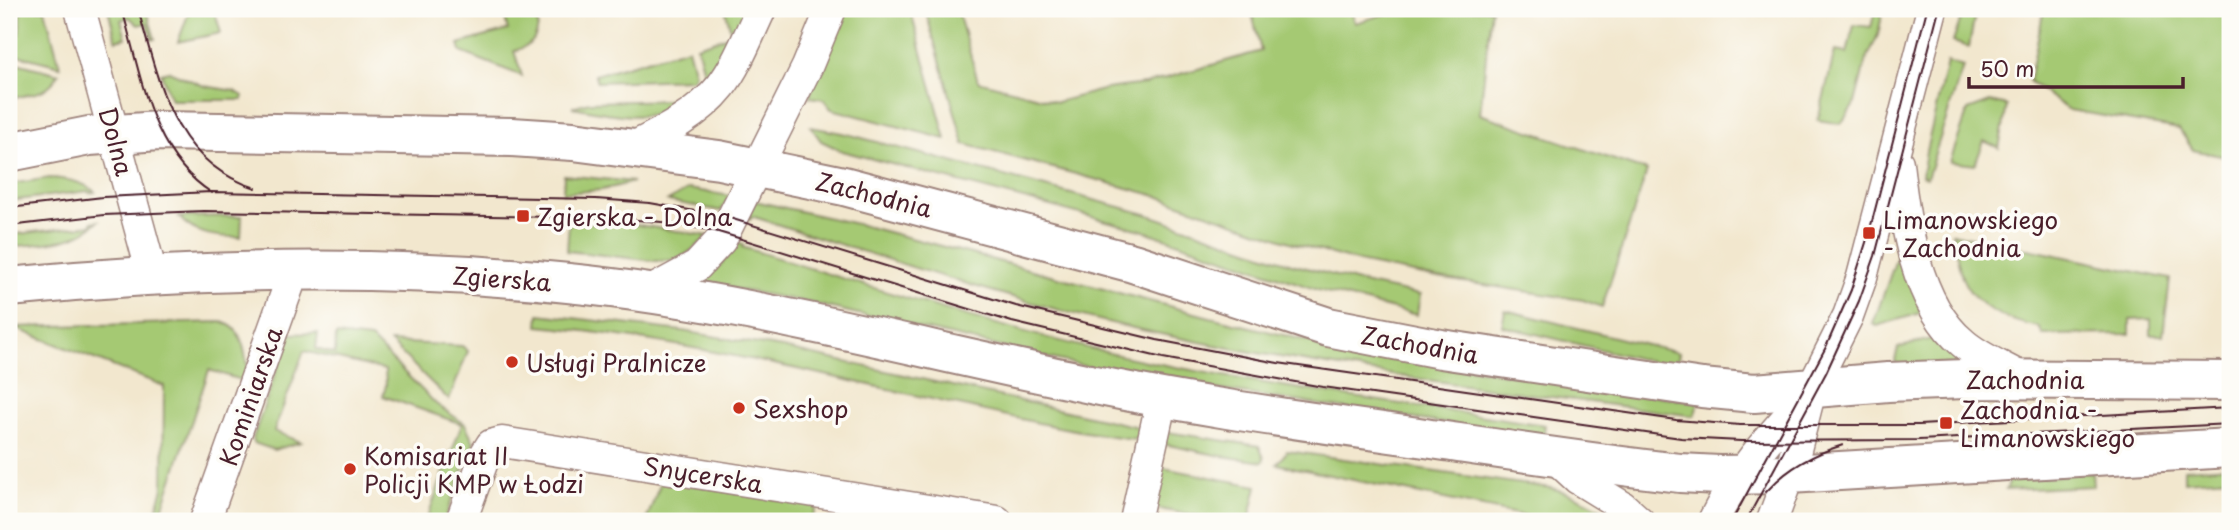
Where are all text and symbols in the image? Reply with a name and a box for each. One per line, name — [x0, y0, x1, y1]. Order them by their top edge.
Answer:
scale bar — [1969, 46, 2183, 90]
text: 50 m — [1980, 52, 2034, 84]
street label: Dolna — [91, 103, 143, 179]
street label: Zachodnia — [812, 162, 936, 226]
place label: Zgierska - Dolna — [537, 198, 732, 234]
place label: Limanowskiego - Zachodnia — [1883, 201, 2058, 265]
marker: Zgierska - Dolna — [515, 208, 531, 224]
marker: Limanowskiego - Zachodnia — [1861, 225, 1877, 241]
street label: Zgierska — [451, 257, 553, 299]
street label: Zachodnia — [1358, 316, 1482, 372]
street label: Kominiarska — [209, 321, 291, 470]
place label: Usługi Pralnicze — [526, 344, 706, 380]
marker: Usługi Pralnicze — [504, 354, 520, 370]
street label: Zachodnia — [1966, 361, 2085, 397]
place label: Sexshop — [753, 390, 849, 426]
place label: Zachodnia - Limanowskiego — [1960, 391, 2135, 455]
marker: Sexshop — [731, 400, 747, 416]
marker: Zachodnia - Limanowskiego — [1938, 415, 1954, 431]
place label: Komisariat II Policji KMP w Łodzi — [364, 437, 584, 501]
street label: Snycerska — [641, 447, 765, 501]
marker: Komisariat II Policji KMP w Łodzi — [342, 461, 358, 477]

